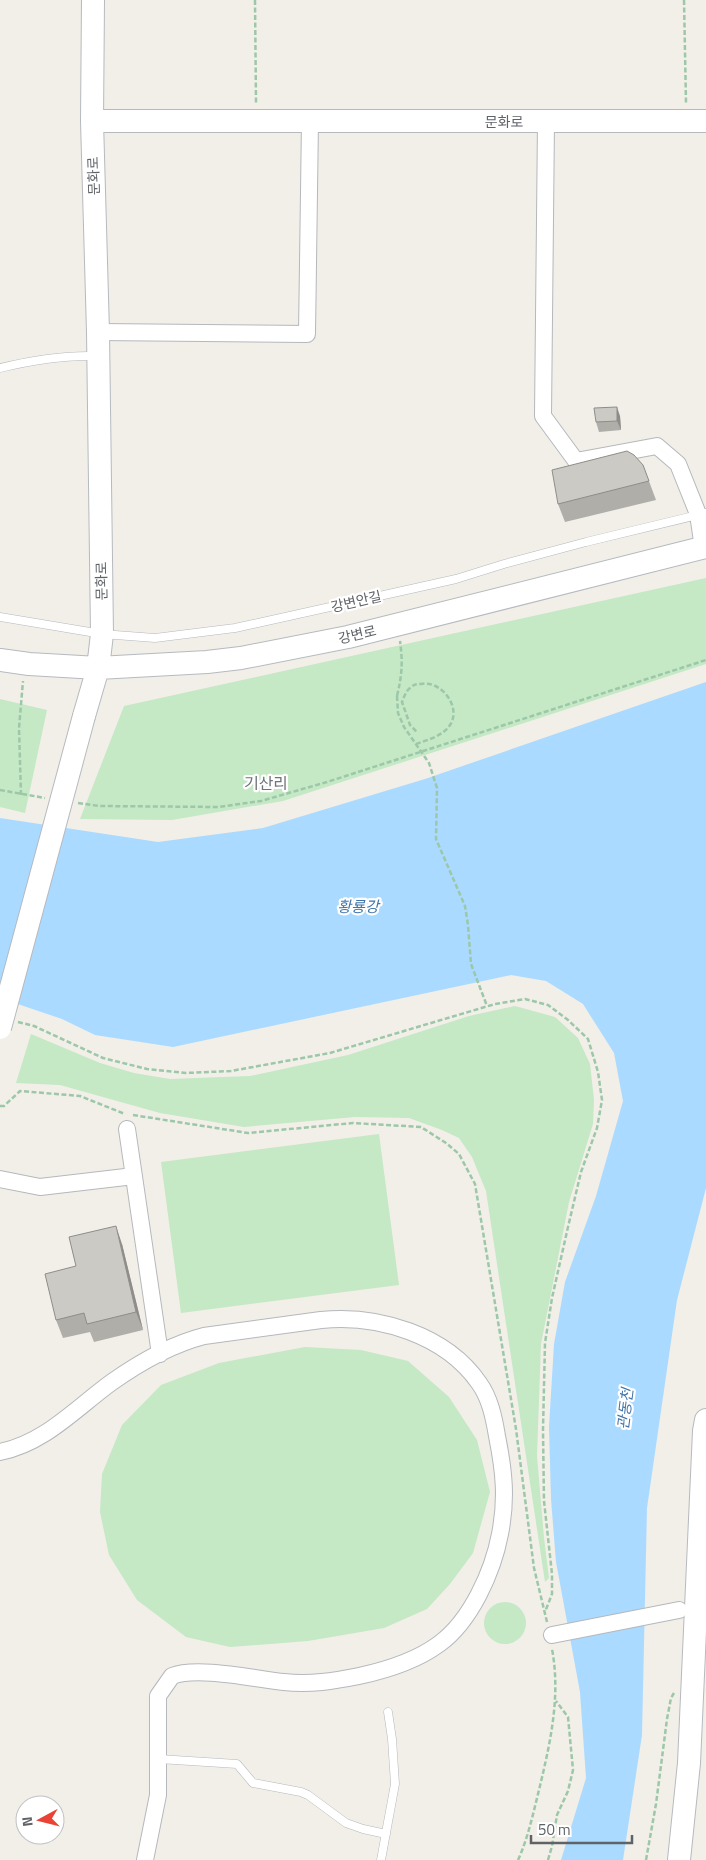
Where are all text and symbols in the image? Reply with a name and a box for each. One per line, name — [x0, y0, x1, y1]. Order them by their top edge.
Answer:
street label: 문화로 — [485, 111, 523, 132]
street label: 문화로 — [82, 156, 104, 196]
street label: 문화로 — [90, 561, 112, 601]
street label: 강변안길 — [329, 585, 383, 617]
street label: 강변로 — [336, 619, 378, 649]
district label: 기산리 — [244, 771, 288, 795]
water label: 황룡강 — [337, 895, 381, 918]
water label: 관동천 — [611, 1385, 639, 1431]
north arrow — [15, 1795, 65, 1845]
scale bar — [531, 1812, 632, 1844]
text: N — [16, 1816, 38, 1828]
text: 50 m — [538, 1818, 571, 1841]

